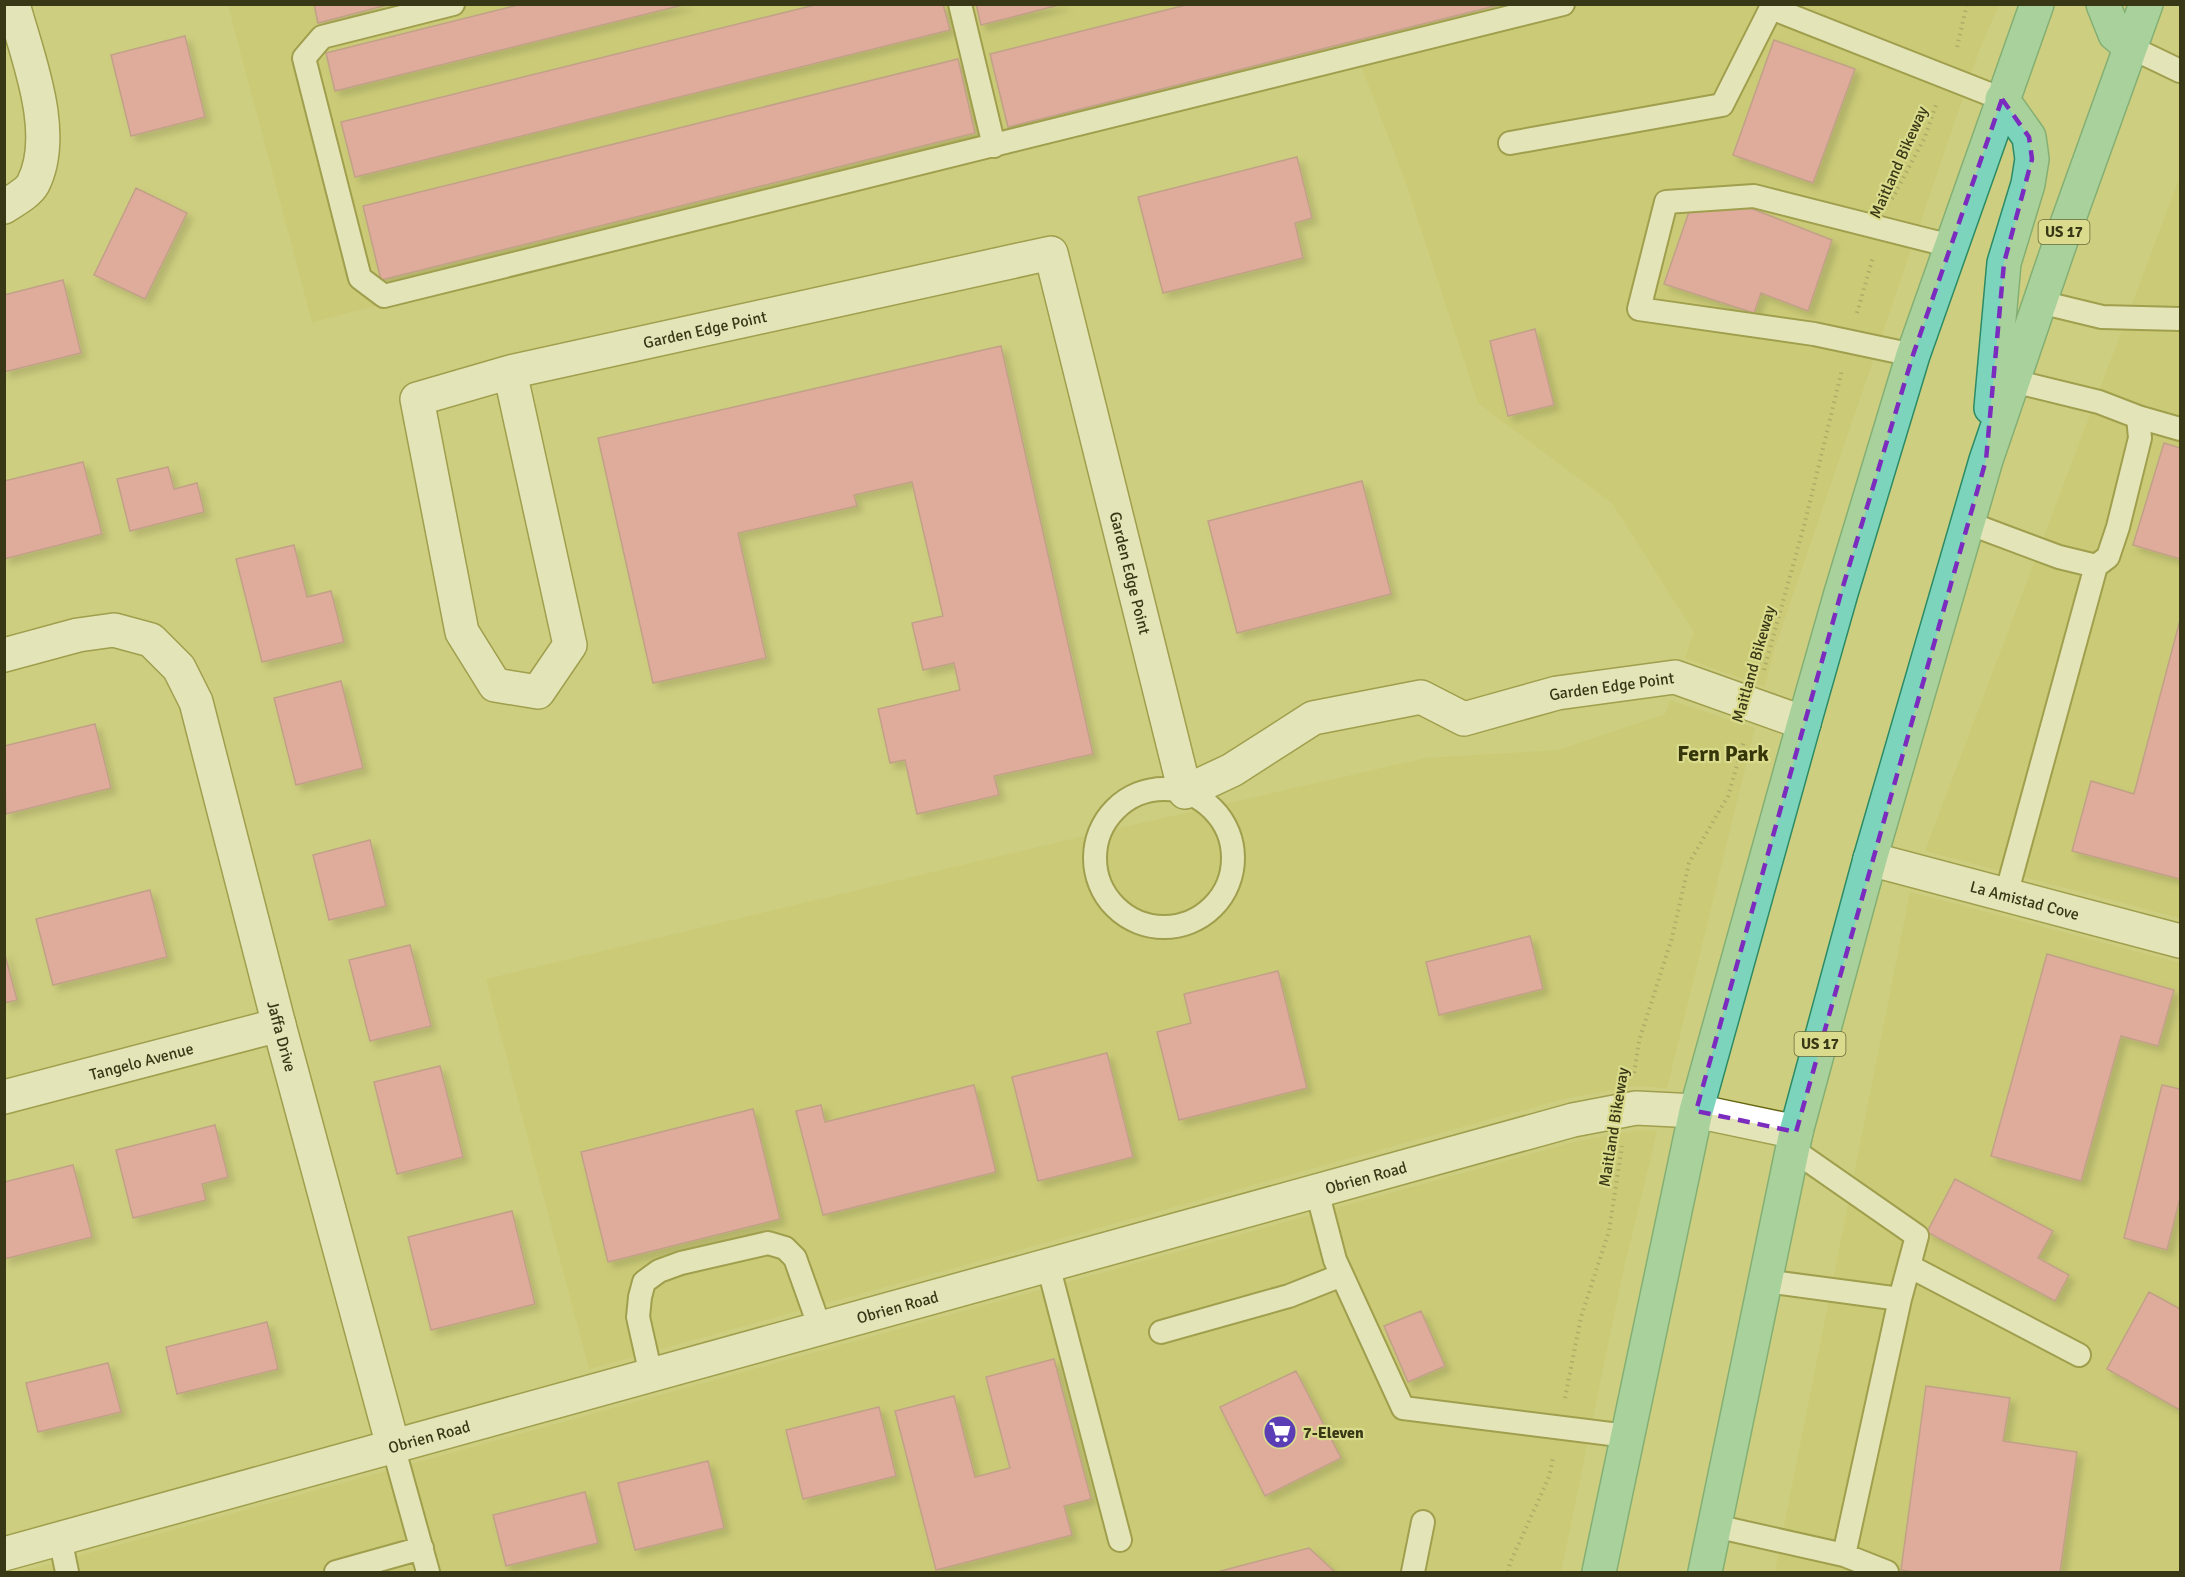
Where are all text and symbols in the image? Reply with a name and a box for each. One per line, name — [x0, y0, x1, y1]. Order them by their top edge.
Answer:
street label: Maitland Bikeway — [1865, 103, 1933, 222]
road number: US 17 — [2038, 220, 2090, 244]
street label: Garden Edge Point — [641, 307, 769, 353]
street label: Garden Edge Point — [1105, 510, 1155, 637]
street label: Maitland Bikeway — [1728, 603, 1780, 725]
street label: Garden Edge Point — [1547, 668, 1676, 706]
district label: Fern Park — [1677, 740, 1769, 767]
street label: La Amistad Cove — [1968, 877, 2081, 925]
street label: Jaffa Drive — [262, 999, 300, 1074]
road number: US 17 — [1794, 1032, 1846, 1056]
street label: Tangelo Avenue — [88, 1039, 196, 1085]
street label: Maitland Bikeway — [1595, 1065, 1633, 1188]
street label: Obrien Road — [1323, 1157, 1409, 1199]
street label: Obrien Road — [855, 1287, 941, 1329]
supermarket icon: 7-Eleven — [1262, 1414, 1298, 1450]
street label: Obrien Road — [386, 1417, 472, 1458]
place label: 7-Eleven — [1303, 1423, 1364, 1443]

